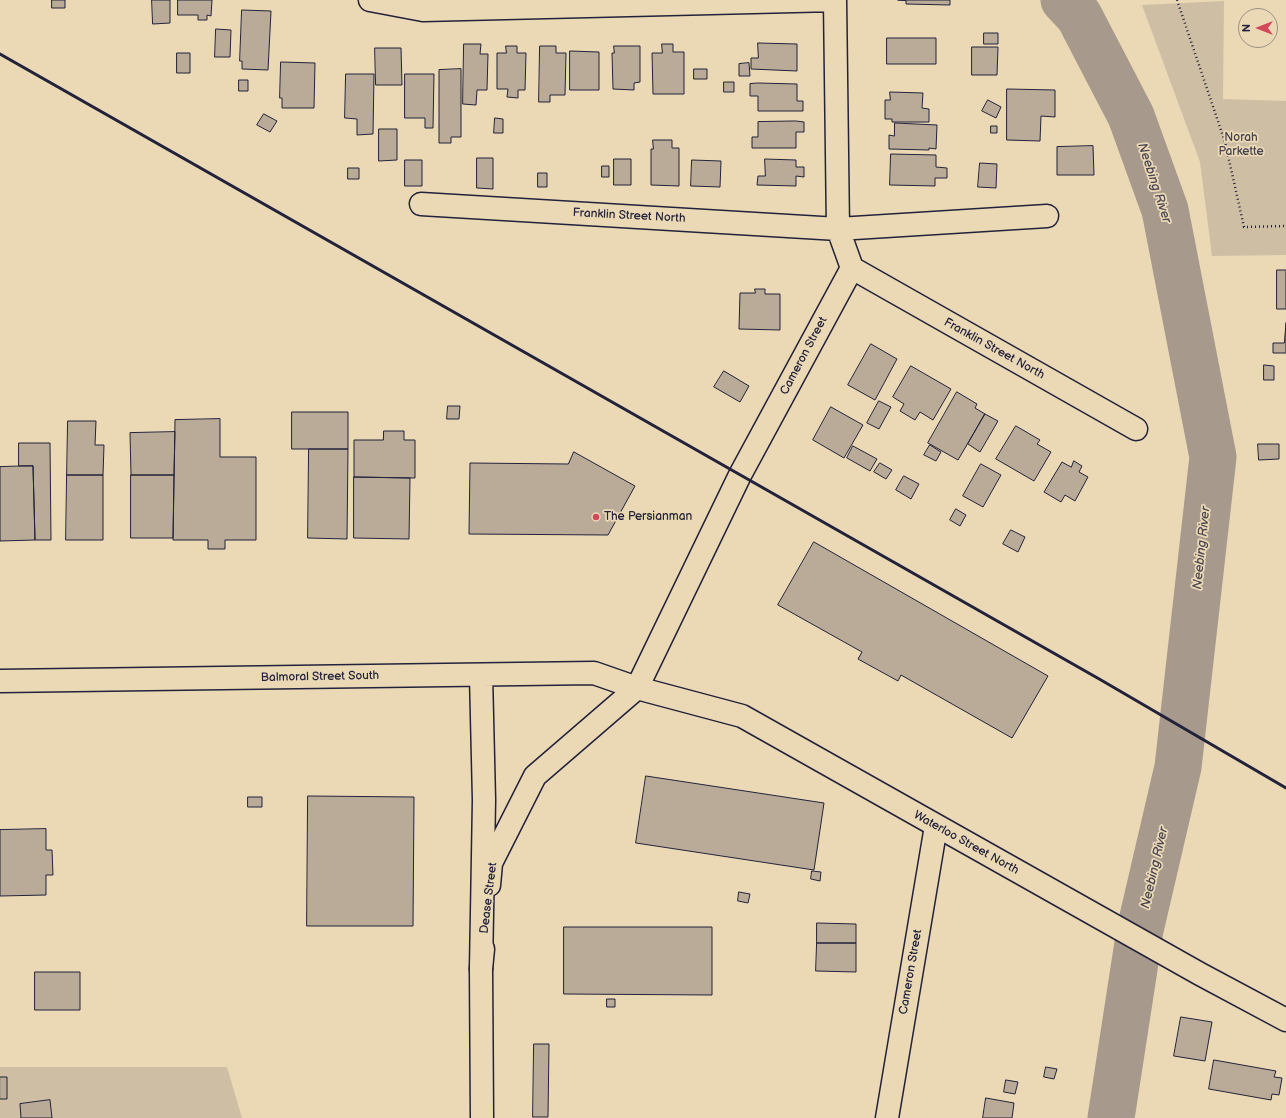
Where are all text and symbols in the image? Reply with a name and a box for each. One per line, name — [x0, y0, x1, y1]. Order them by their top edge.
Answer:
north arrow — [1238, 8, 1278, 48]
text: N — [1240, 24, 1253, 32]
park label: Norah Parkette — [1218, 131, 1264, 159]
water label: Neebing River — [1134, 141, 1174, 225]
street label: Franklin Street North — [572, 206, 686, 226]
street label: Cameron Street — [777, 315, 831, 397]
street label: Franklin Street North — [941, 315, 1047, 383]
water label: Neebing River — [1190, 506, 1214, 590]
place label: The Persianman — [604, 510, 692, 524]
marker: The Persianman — [591, 512, 601, 522]
street label: Balmoral Street South — [261, 669, 379, 685]
street label: Waterloo Street North — [911, 808, 1021, 878]
water label: Neebing River — [1138, 826, 1172, 910]
street label: Dease Street — [477, 862, 501, 934]
street label: Cameron Street — [896, 928, 926, 1016]

